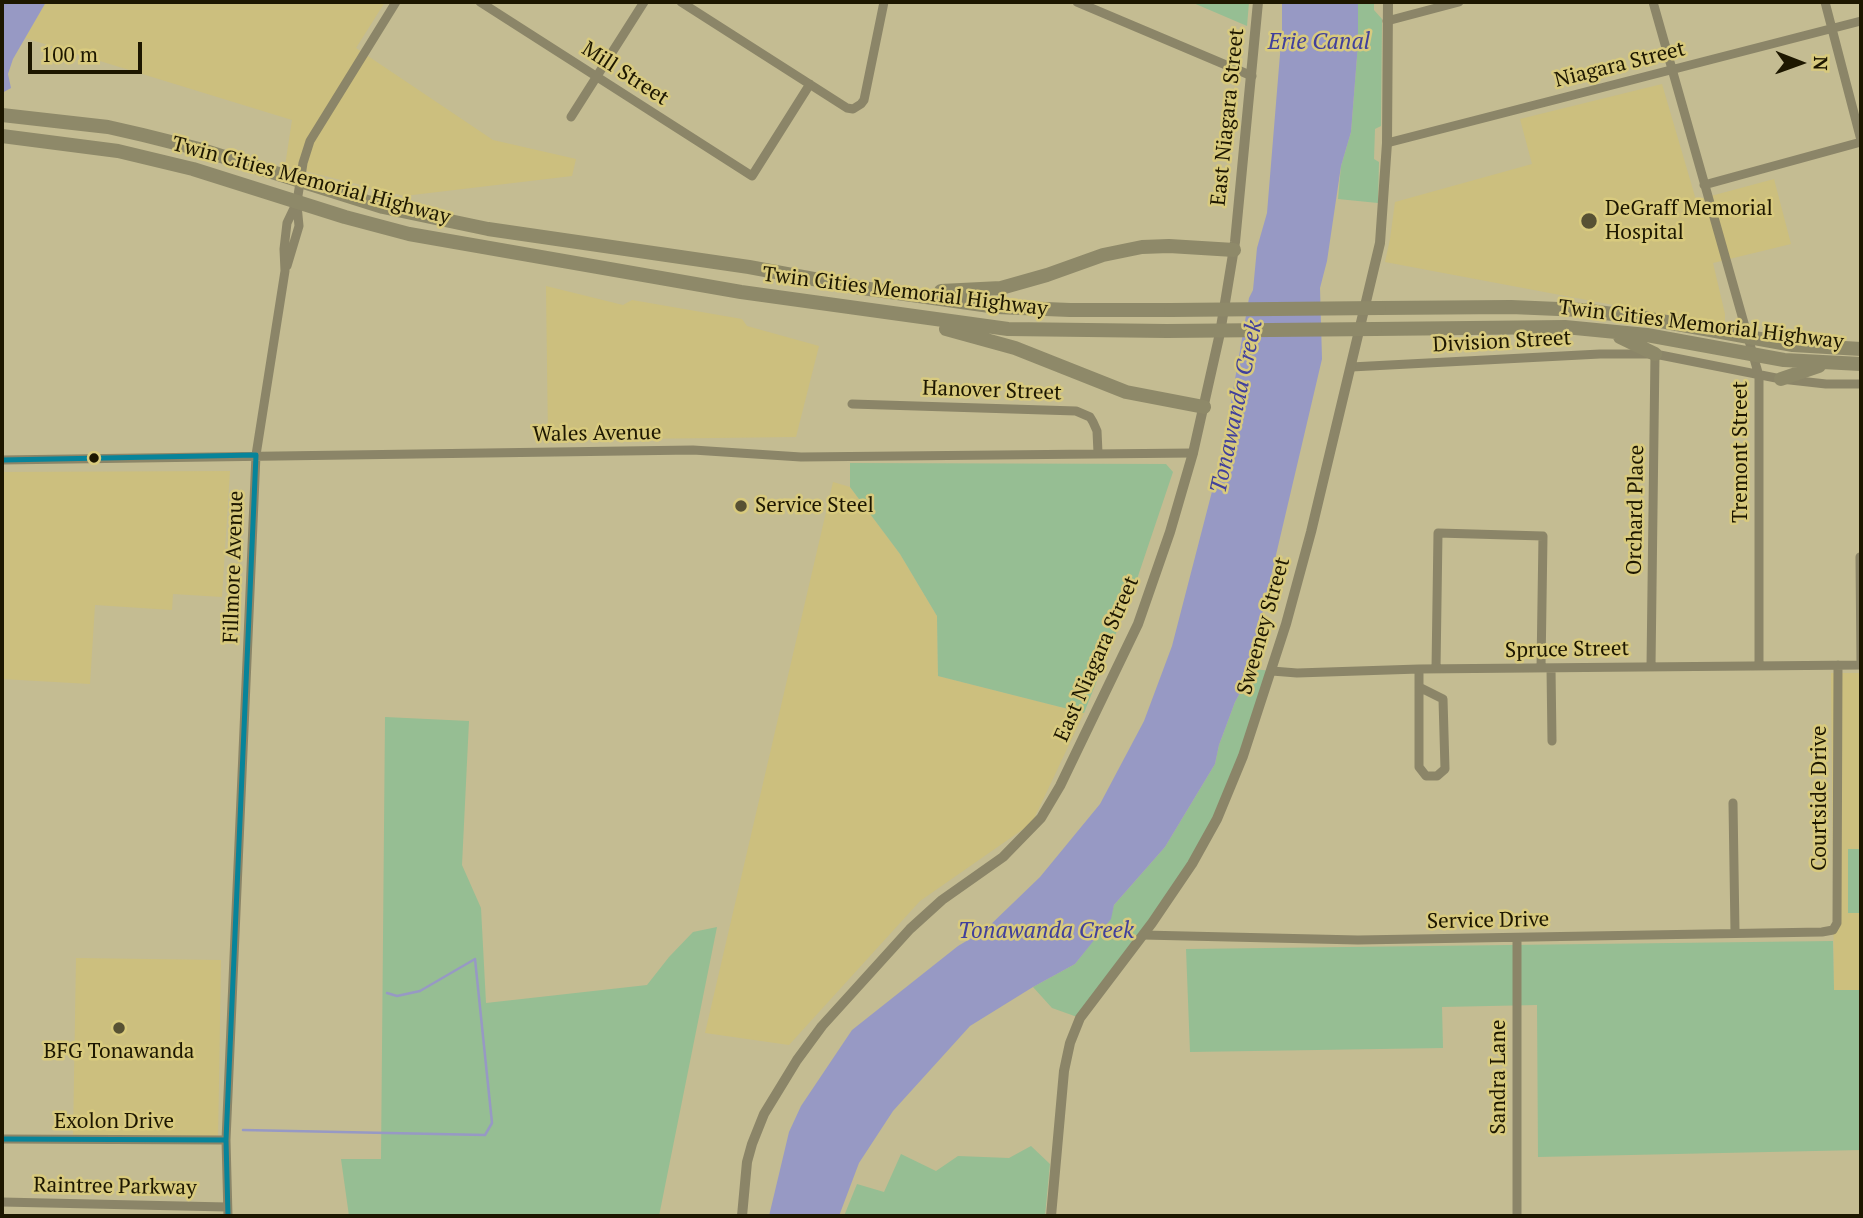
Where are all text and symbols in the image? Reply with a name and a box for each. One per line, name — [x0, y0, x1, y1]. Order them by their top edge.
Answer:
street label: East Niagara Street — [1206, 27, 1250, 207]
scale bar — [32, 28, 145, 72]
water label: Erie Canal — [1268, 28, 1370, 56]
north arrow — [1765, 28, 1835, 98]
street label: Mill Street — [577, 37, 673, 111]
street label: Niagara Street — [1552, 37, 1688, 93]
text: 100 m — [41, 40, 98, 68]
text: N — [1809, 56, 1834, 71]
street label: Twin Cities Memorial Highway — [169, 132, 453, 230]
place label: DeGraff Memorial Hospital — [1605, 196, 1773, 246]
marker: DeGraff Memorial Hospital — [1579, 211, 1599, 231]
street label: Twin Cities Memorial Highway — [761, 262, 1049, 322]
street label: Twin Cities Memorial Highway — [1557, 295, 1845, 355]
water label: Tonawanda Creek — [1205, 318, 1269, 496]
street label: Division Street — [1432, 326, 1572, 358]
street label: Hanover Street — [922, 376, 1062, 406]
street label: Tremont Street — [1728, 381, 1754, 523]
street label: Wales Avenue — [532, 420, 662, 448]
street label: Orchard Place — [1622, 445, 1650, 575]
unlabelled marker — [87, 451, 101, 465]
street label: Fillmore Avenue — [219, 490, 249, 644]
place label: Service Steel — [755, 493, 874, 519]
marker: Service Steel — [733, 498, 749, 514]
street label: Sweeney Street — [1232, 554, 1296, 698]
street label: East Niagara Street — [1049, 572, 1145, 746]
street label: Spruce Street — [1505, 636, 1629, 664]
street label: Courtside Drive — [1807, 725, 1833, 871]
street label: Service Drive — [1427, 907, 1549, 935]
water label: Tonawanda Creek — [958, 917, 1134, 945]
marker: BFG Tonawanda — [111, 1020, 127, 1036]
street label: Sandra Lane — [1486, 1020, 1512, 1134]
place label: BFG Tonawanda — [44, 1039, 194, 1065]
street label: Exolon Drive — [54, 1109, 174, 1135]
street label: Raintree Parkway — [33, 1173, 197, 1201]

